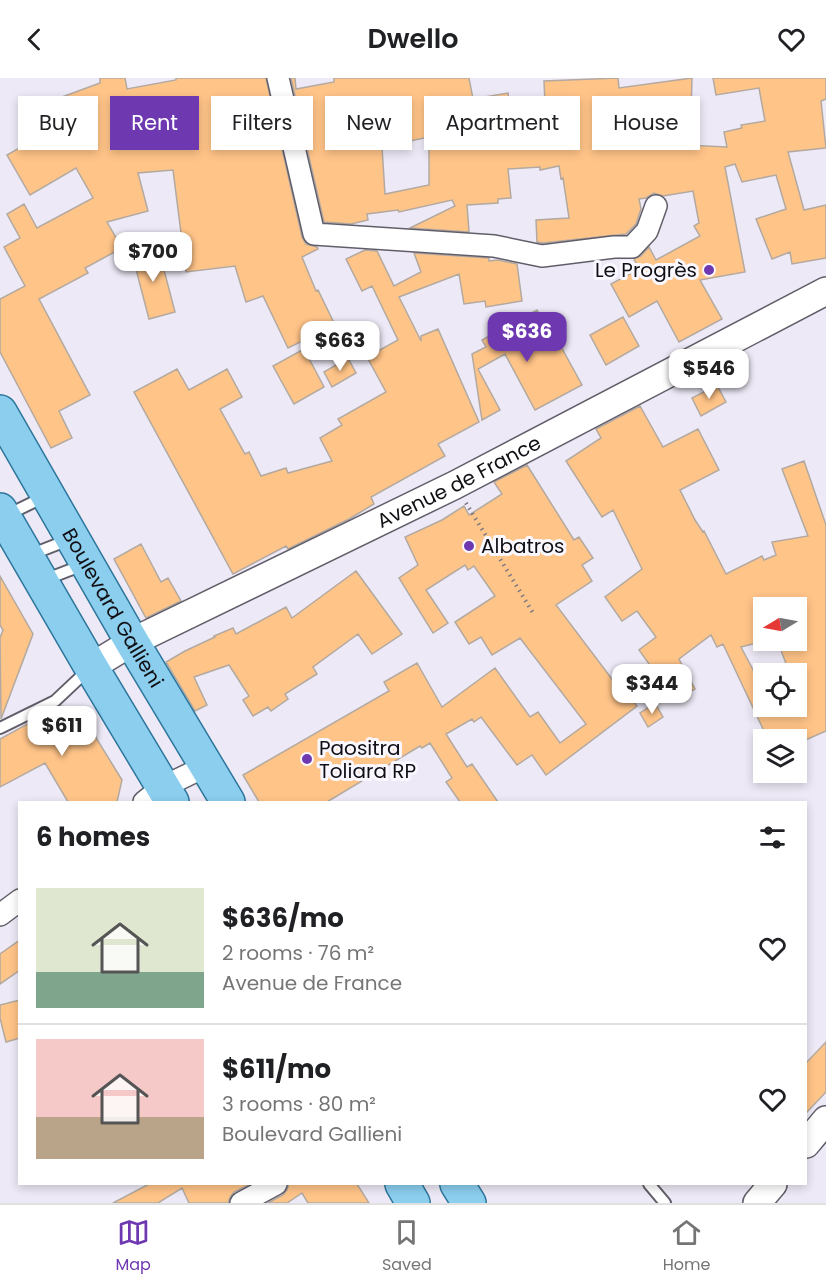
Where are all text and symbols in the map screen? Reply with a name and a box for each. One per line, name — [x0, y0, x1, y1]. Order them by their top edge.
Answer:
text: Dwello — [367, 20, 459, 57]
icon: back — [18, 23, 51, 56]
icon: heart — [775, 23, 808, 56]
chip: Buy — [18, 96, 98, 150]
chip: Rent — [110, 96, 199, 150]
chip: Filters — [211, 96, 313, 150]
chip: New — [325, 96, 412, 150]
chip: Apartment — [424, 96, 580, 150]
chip: House — [592, 96, 700, 150]
pin: $700 — [117, 232, 189, 283]
text: $700 — [128, 237, 178, 265]
place label: Le Progrès — [595, 256, 697, 284]
marker: Le Progrès — [702, 263, 716, 277]
pin: $636 — [491, 312, 563, 363]
text: $636 — [502, 317, 552, 345]
pin: $663 — [304, 321, 376, 372]
text: $663 — [315, 326, 365, 354]
pin: $546 — [673, 349, 745, 400]
text: $546 — [683, 354, 735, 382]
street label: Avenue de France — [372, 429, 546, 535]
street label: Boulevard Gallieni — [55, 523, 170, 693]
place label: Albatros — [481, 532, 564, 560]
marker: Albatros — [462, 539, 476, 553]
north arrow — [753, 597, 807, 651]
map controls — [753, 597, 807, 783]
button: locate — [753, 663, 807, 717]
pin: $344 — [616, 664, 688, 715]
text: $344 — [626, 669, 678, 697]
pin: $611 — [26, 706, 98, 757]
text: $611 — [42, 711, 82, 739]
button: layers — [753, 729, 807, 783]
place label: Paositra Toliara RP — [319, 734, 416, 785]
marker: Paositra Toliara RP — [300, 752, 314, 766]
text: 6 homes — [36, 819, 150, 855]
icon: filters — [756, 821, 789, 854]
text: $636/mo — [222, 900, 344, 936]
icon: home — [84, 912, 156, 984]
icon: heart — [756, 932, 789, 965]
text: 2 rooms · 76 m² — [222, 939, 374, 967]
text: Avenue de France — [222, 969, 402, 997]
text: $611/mo — [222, 1051, 331, 1087]
icon: home — [84, 1063, 156, 1135]
icon: heart — [756, 1083, 789, 1116]
text: 3 rooms · 80 m² — [222, 1090, 376, 1118]
text: Boulevard Gallieni — [222, 1120, 402, 1148]
tab: Map — [115, 1216, 151, 1277]
tab: Saved — [382, 1216, 432, 1277]
tab: Home — [663, 1216, 710, 1277]

